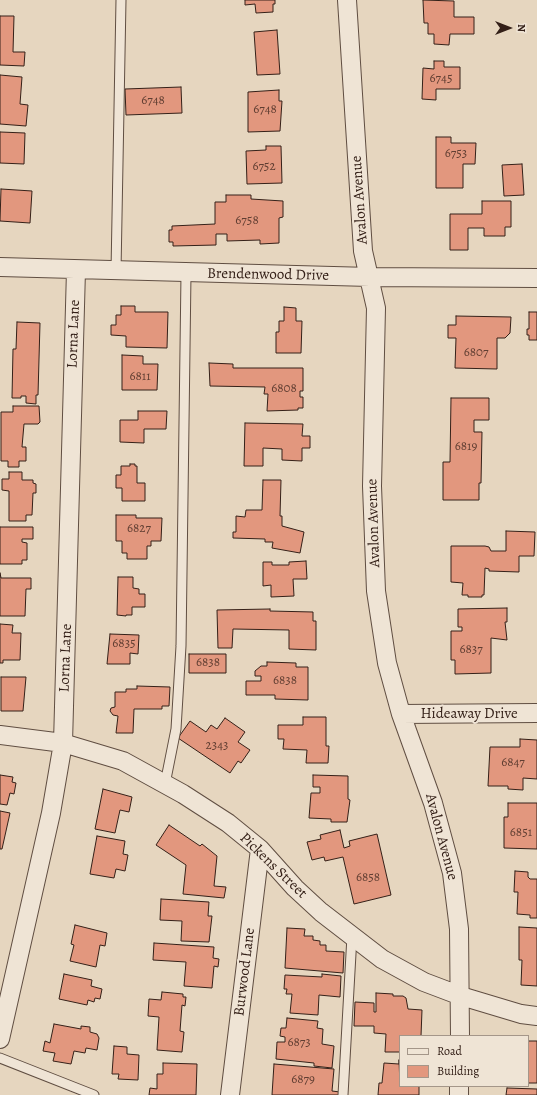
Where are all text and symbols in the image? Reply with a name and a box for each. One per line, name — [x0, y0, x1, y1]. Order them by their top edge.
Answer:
north arrow — [489, 8, 529, 48]
text: N — [514, 24, 529, 32]
house number: 6745 — [430, 71, 452, 87]
house number: 6748 — [141, 93, 165, 109]
house number: 6748 — [253, 102, 277, 118]
house number: 6753 — [445, 146, 467, 162]
street label: Avalon Avenue — [348, 155, 372, 245]
house number: 6752 — [252, 159, 276, 175]
house number: 6758 — [235, 213, 259, 229]
street label: Brendenwood Drive — [207, 265, 329, 285]
street label: Lorna Lane — [64, 299, 84, 369]
house number: 6807 — [464, 345, 488, 361]
house number: 6811 — [129, 369, 151, 385]
house number: 6808 — [271, 381, 297, 397]
house number: 6819 — [455, 439, 477, 455]
street label: Avalon Avenue — [363, 478, 385, 568]
house number: 6827 — [127, 521, 151, 537]
street label: Lorna Lane — [56, 623, 76, 693]
house number: 6835 — [112, 636, 136, 652]
house number: 6837 — [459, 642, 483, 658]
house number: 6838 — [196, 655, 220, 671]
house number: 6838 — [273, 673, 297, 689]
street label: Hideaway Drive — [420, 705, 518, 723]
house number: 2343 — [206, 738, 228, 754]
house number: 6847 — [501, 755, 525, 771]
street label: Avalon Avenue — [421, 792, 461, 882]
house number: 6851 — [510, 825, 532, 841]
street label: Pickens Street — [236, 829, 310, 903]
house number: 6858 — [356, 870, 380, 886]
street label: Burwood Lane — [231, 927, 259, 1017]
house number: 6873 — [287, 1035, 311, 1051]
legend — [399, 1035, 529, 1087]
text: Road — [437, 1043, 462, 1059]
text: Building — [437, 1063, 479, 1079]
house number: 6879 — [291, 1072, 315, 1088]

